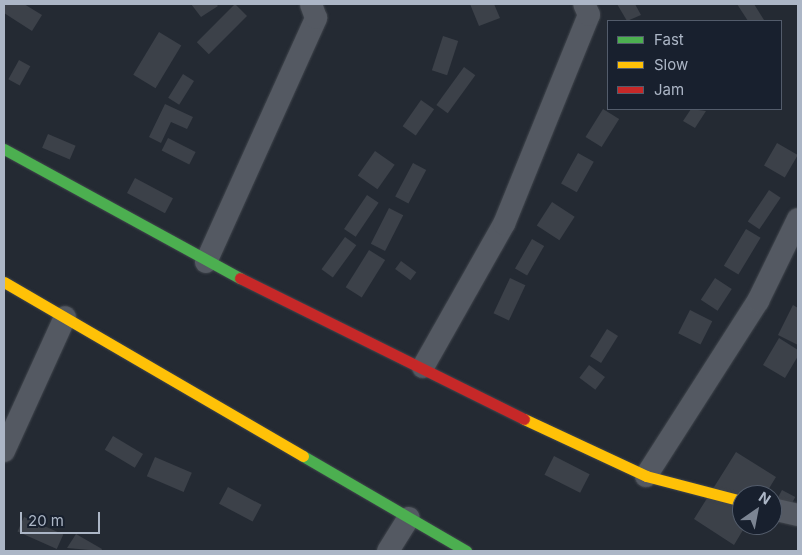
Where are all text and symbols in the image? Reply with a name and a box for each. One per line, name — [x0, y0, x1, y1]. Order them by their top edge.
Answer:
legend — [607, 20, 782, 110]
text: Fast — [654, 30, 684, 49]
text: Slow — [654, 55, 688, 74]
text: Jam — [654, 80, 684, 99]
north arrow — [732, 485, 782, 535]
text: N — [756, 488, 774, 508]
scale bar — [22, 502, 102, 534]
text: 20 m — [28, 511, 64, 530]

